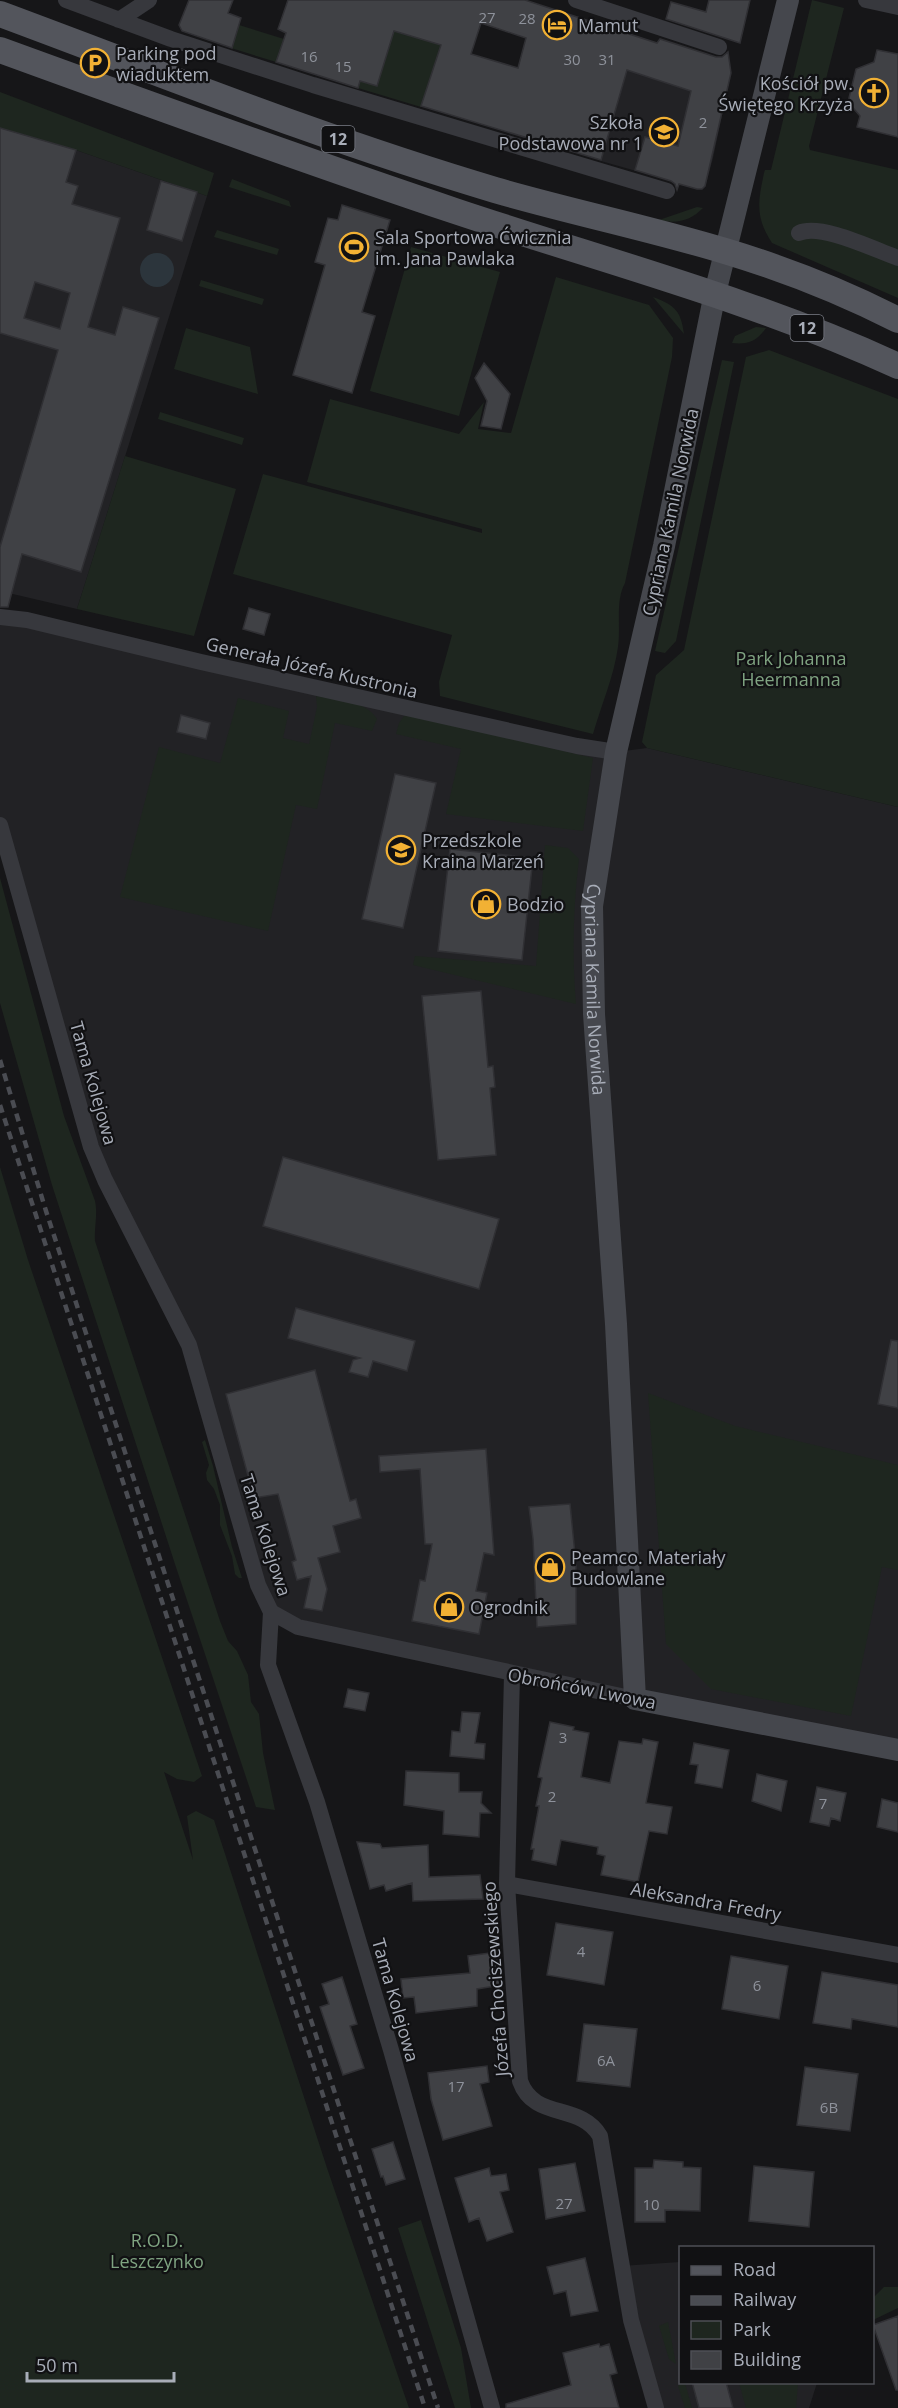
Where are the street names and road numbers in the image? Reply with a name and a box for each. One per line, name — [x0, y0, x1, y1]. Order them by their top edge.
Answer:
road number: 12 — [322, 126, 354, 152]
road number: 12 — [790, 315, 824, 341]
street label: Cypriana Kamila Norwida — [636, 406, 704, 618]
street label: Generała Józefa Kustronia — [204, 631, 420, 703]
street label: Cypriana Kamila Norwida — [580, 882, 612, 1096]
street label: Tama Kolejowa — [65, 1019, 123, 1147]
street label: Tama Kolejowa — [235, 1471, 297, 1599]
street label: Obrońców Lwowa — [506, 1662, 658, 1714]
street label: Aleksandra Fredry — [629, 1876, 784, 1926]
street label: Józefa Chociszewskiego — [476, 1881, 514, 2079]
street label: Tama Kolejowa — [367, 1936, 425, 2064]

